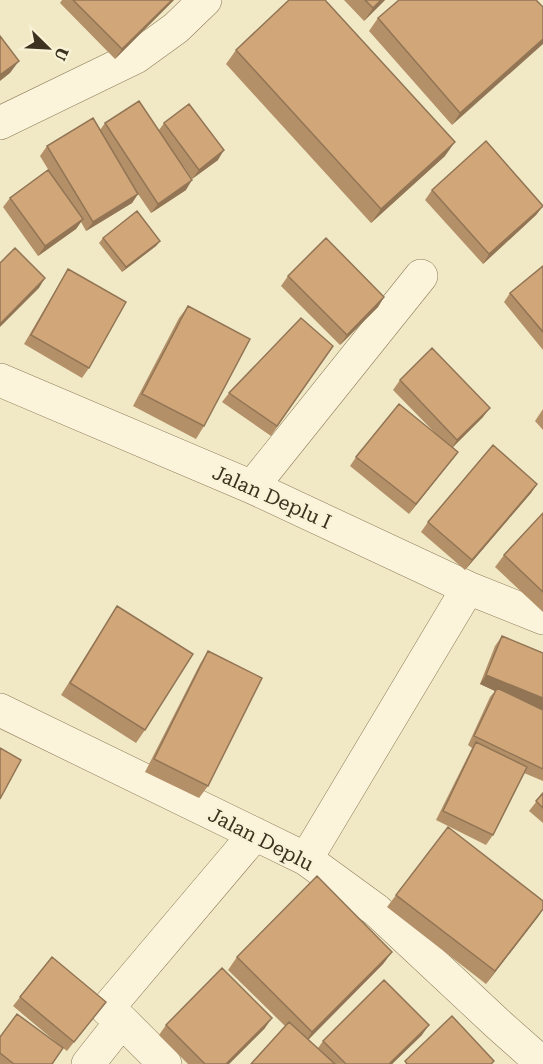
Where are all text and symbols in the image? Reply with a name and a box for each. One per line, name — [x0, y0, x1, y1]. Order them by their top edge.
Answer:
north arrow — [18, 18, 78, 78]
text: U — [50, 44, 72, 63]
street label: Jalan Deplu I — [209, 460, 335, 534]
street label: Jalan Deplu — [204, 802, 318, 876]

